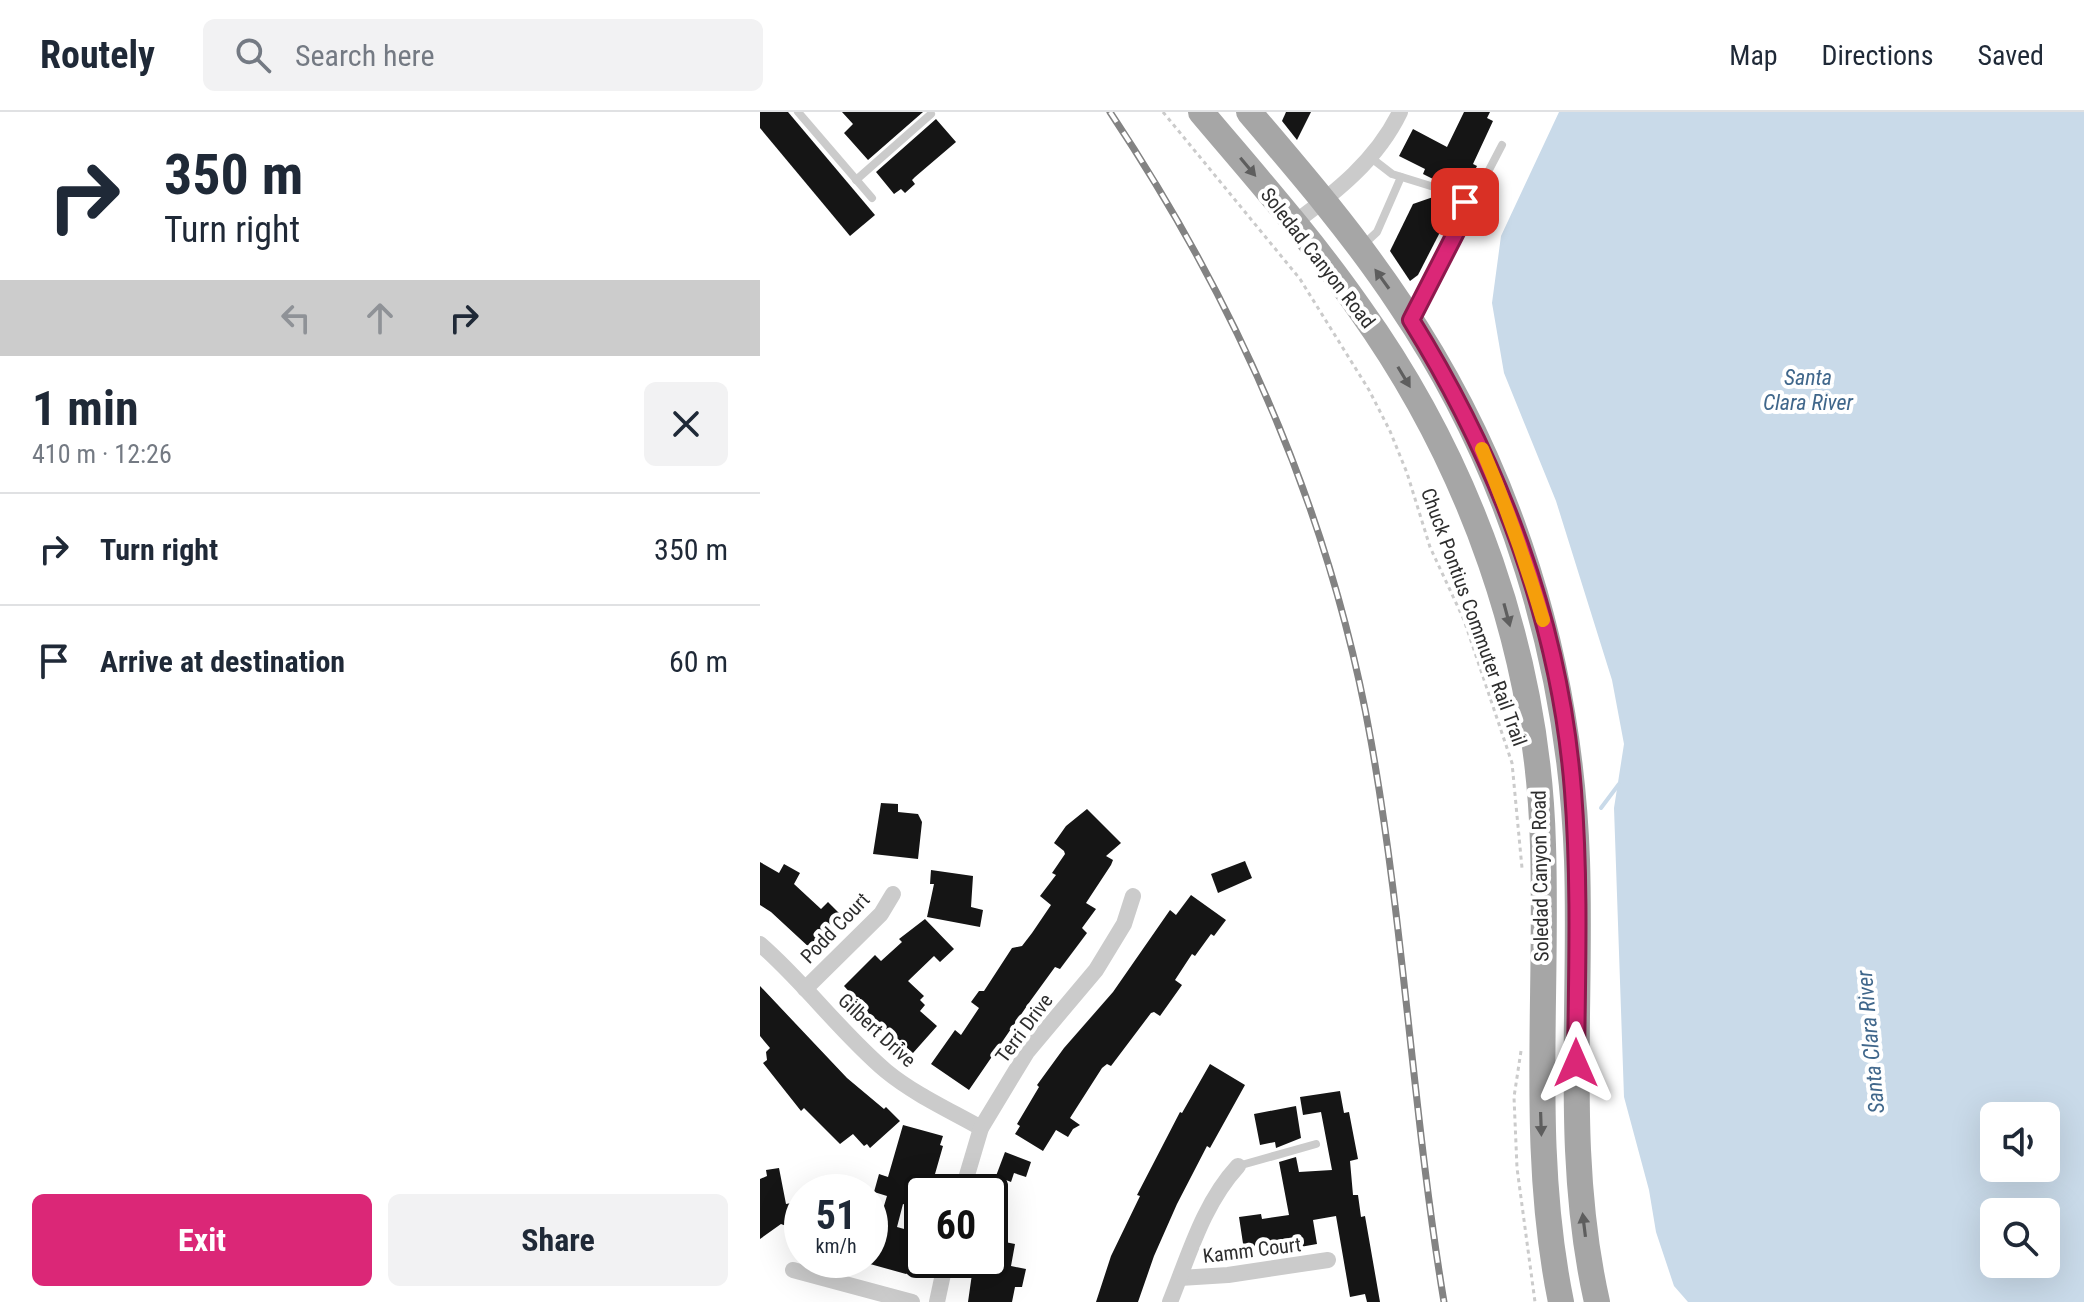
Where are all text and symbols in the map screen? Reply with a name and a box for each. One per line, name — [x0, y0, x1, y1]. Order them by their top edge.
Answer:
search box — [203, 19, 763, 91]
text: Routely — [40, 33, 155, 77]
icon: search — [231, 33, 275, 77]
text: Search here — [295, 38, 435, 73]
text: Map — [1729, 39, 1778, 72]
text: Directions — [1822, 39, 1933, 72]
text: Saved — [1977, 39, 2044, 72]
text: 350 m — [164, 142, 303, 208]
icon: right — [32, 144, 136, 248]
one-way arrow — [1239, 157, 1256, 177]
pin — [1431, 168, 1499, 236]
icon: arrive — [1443, 180, 1487, 224]
street label: Soledad Canyon Road — [1256, 183, 1380, 333]
text: Turn right — [164, 209, 300, 251]
one-way arrow — [1375, 268, 1390, 289]
icon: left — [274, 296, 318, 340]
icon: ahead — [358, 296, 402, 340]
icon: right — [442, 296, 486, 340]
water label: Santa Clara River — [1763, 365, 1854, 415]
one-way arrow — [1397, 366, 1411, 388]
text: 1 min — [32, 380, 139, 437]
button: close — [644, 382, 728, 466]
text: 410 m · 12:26 — [32, 439, 172, 469]
street label: Chuck Pontius Commuter Rail Trail — [1416, 485, 1532, 749]
icon: right — [32, 527, 76, 571]
text: Turn right — [100, 532, 218, 567]
text: 350 m — [654, 532, 728, 567]
one-way arrow — [1501, 603, 1513, 628]
icon: arrive — [32, 639, 76, 683]
text: Arrive at destination — [100, 644, 345, 679]
text: 60 m — [669, 644, 728, 679]
street label: Soledad Canyon Road — [1527, 790, 1553, 962]
street label: Podd Court — [795, 888, 875, 968]
water label: Santa Clara River — [1852, 969, 1889, 1114]
street label: Gilbert Drive — [833, 988, 921, 1072]
street label: Terri Drive — [990, 989, 1058, 1067]
position arrow — [1534, 1021, 1618, 1105]
map controls — [1980, 1102, 2060, 1278]
button: sound — [1980, 1102, 2060, 1182]
one-way arrow — [1535, 1112, 1548, 1137]
speed limit sign: 60 — [904, 1174, 1008, 1278]
text: 51 — [816, 1192, 856, 1239]
button: Exit — [32, 1194, 372, 1286]
button: Share — [388, 1194, 728, 1286]
button: search — [1980, 1198, 2060, 1278]
one-way arrow — [1577, 1212, 1590, 1237]
street label: Kamm Court — [1202, 1232, 1303, 1268]
text: km/h — [815, 1234, 857, 1258]

